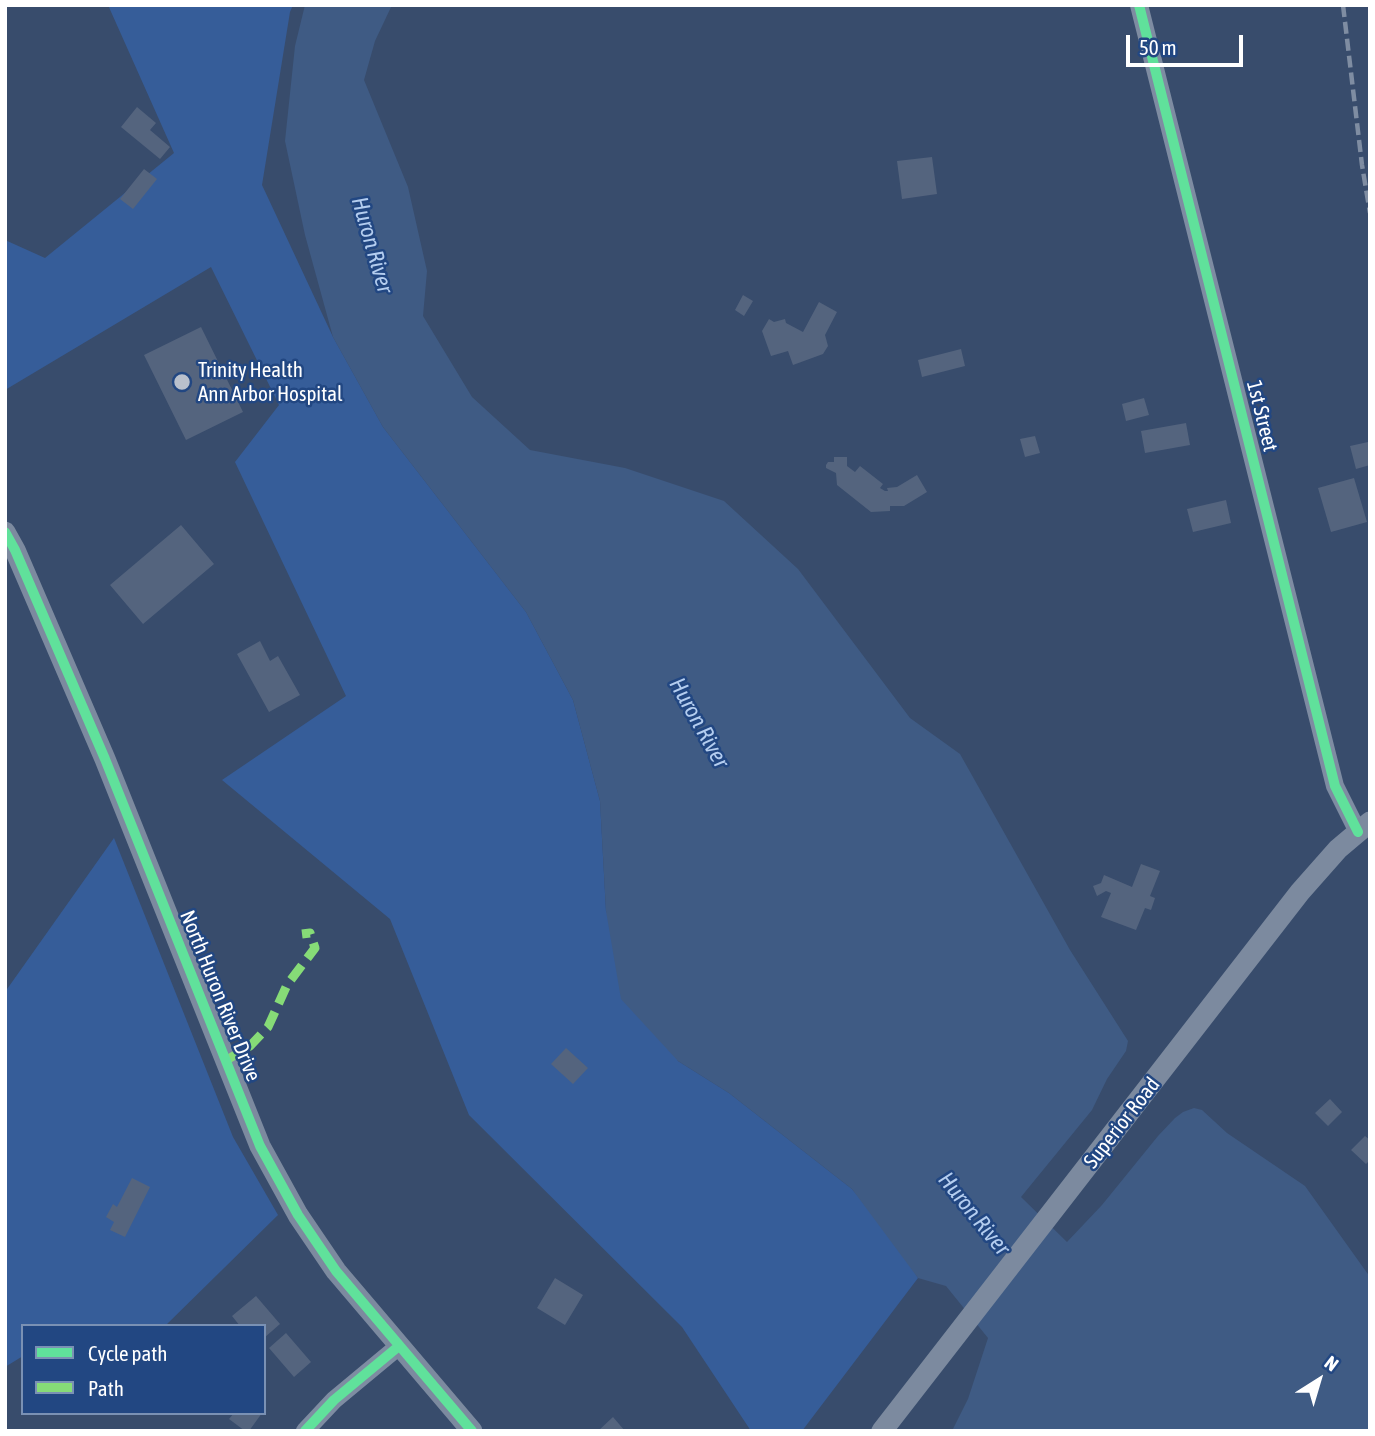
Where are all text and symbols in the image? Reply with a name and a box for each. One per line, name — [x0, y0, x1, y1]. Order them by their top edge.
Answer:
scale bar — [1130, 21, 1247, 65]
text: 50 m — [1139, 35, 1177, 59]
water label: Huron River — [345, 194, 399, 296]
place label: Trinity Health Ann Arbor Hospital — [198, 357, 343, 407]
marker: Trinity Health Ann Arbor Hospital — [172, 372, 192, 392]
street label: 1st Street — [1241, 378, 1283, 454]
water label: Huron River — [663, 673, 735, 773]
street label: North Huron River Drive — [174, 907, 266, 1085]
street label: Superior Road — [1079, 1072, 1165, 1174]
water label: Huron River — [932, 1167, 1016, 1261]
legend — [21, 1324, 266, 1415]
text: Cycle path — [88, 1341, 167, 1365]
north arrow — [1284, 1345, 1354, 1415]
text: N — [1321, 1351, 1343, 1375]
text: Path — [88, 1376, 124, 1400]

